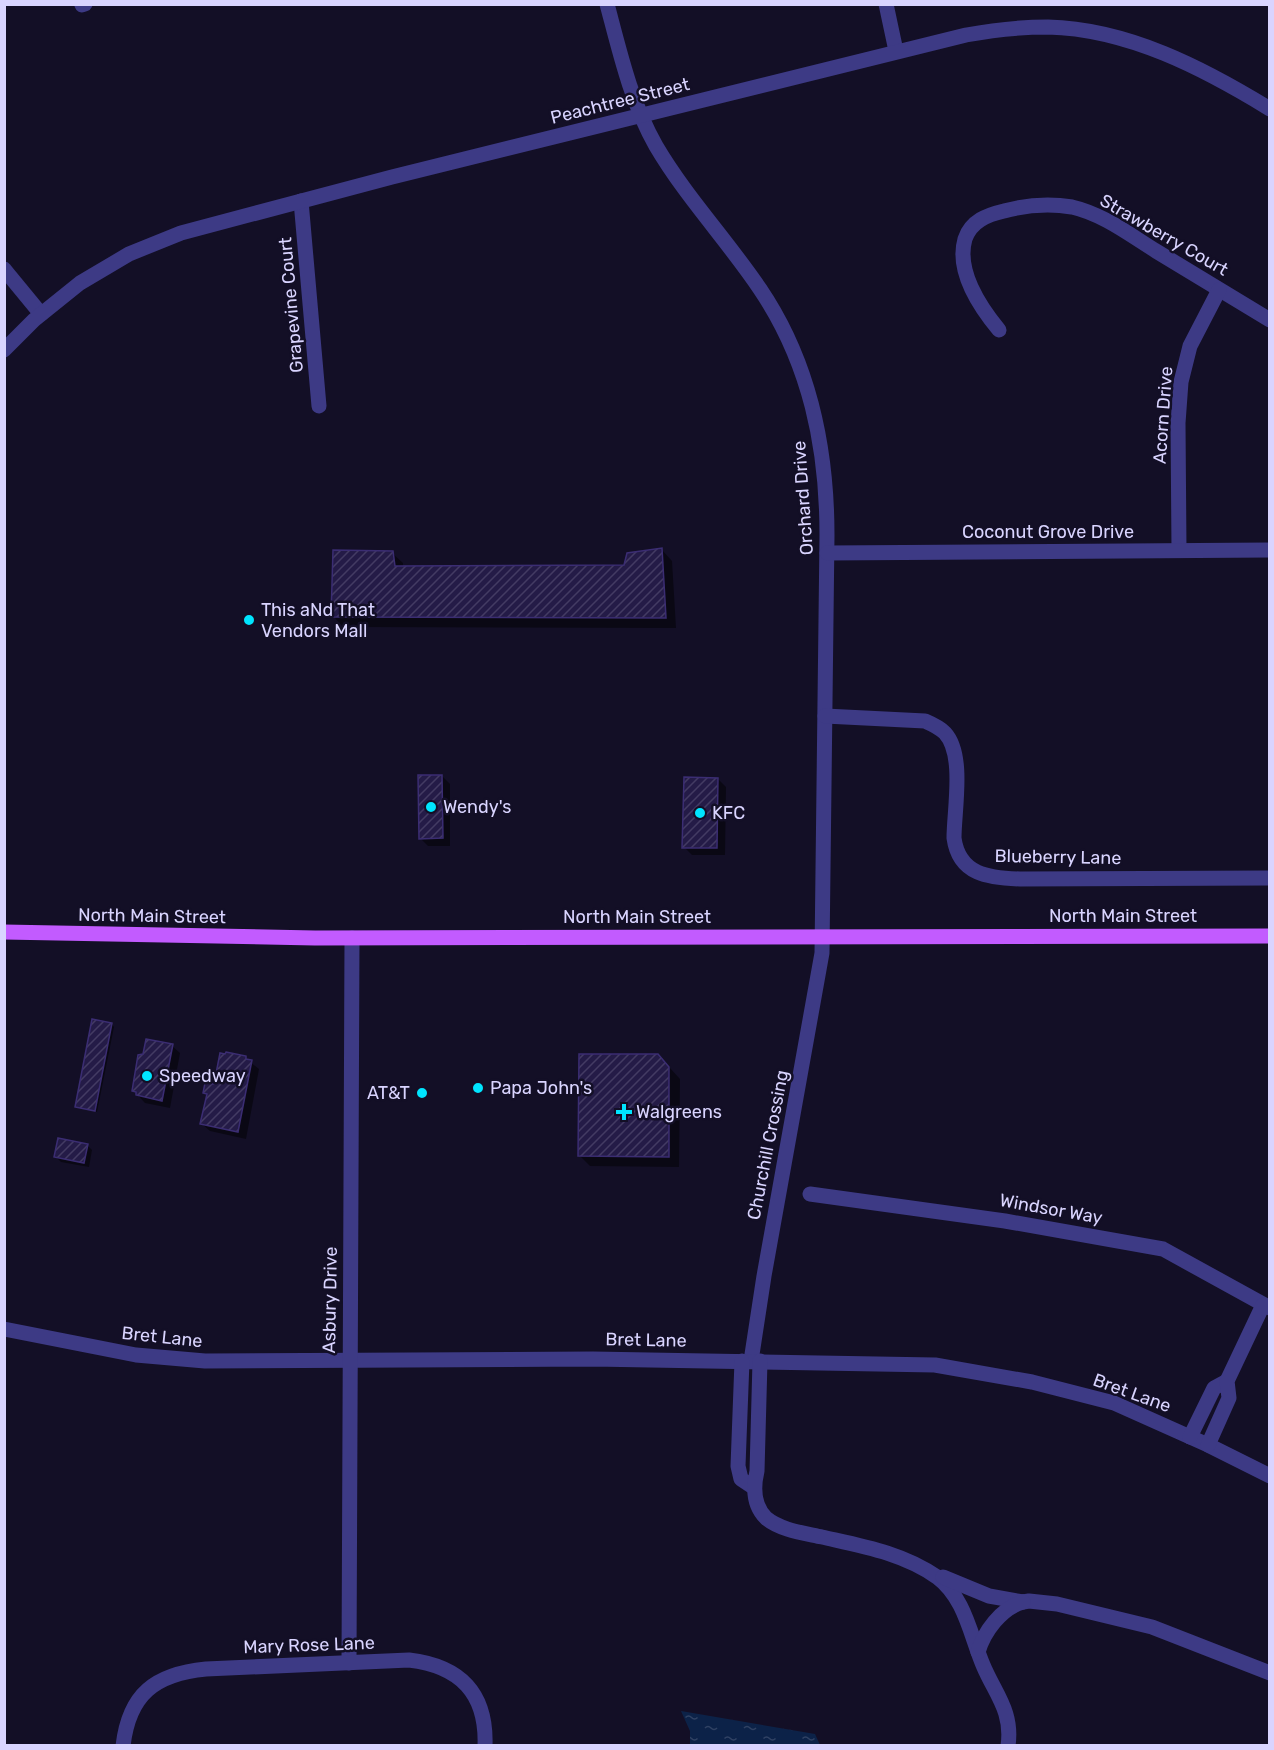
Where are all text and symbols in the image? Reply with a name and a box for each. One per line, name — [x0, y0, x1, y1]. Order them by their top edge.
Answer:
street label: Peachtree Street — [548, 73, 692, 129]
street label: Strawberry Court — [1096, 189, 1232, 281]
street label: Grapevine Court — [274, 236, 308, 374]
street label: Acorn Drive — [1149, 366, 1177, 464]
street label: Orchard Drive — [788, 440, 818, 556]
street label: Coconut Grove Drive — [962, 521, 1134, 543]
place label: This aNd That Vendors Mall — [261, 599, 375, 642]
marker: This aNd That Vendors Mall — [242, 613, 256, 627]
place label: Wendy's — [443, 796, 511, 818]
marker: Wendy's — [424, 800, 438, 814]
place label: KFC — [712, 802, 745, 824]
marker: KFC — [693, 806, 707, 820]
street label: Blueberry Lane — [994, 845, 1122, 869]
street label: North Main Street — [78, 904, 226, 928]
street label: North Main Street — [1049, 905, 1197, 927]
street label: North Main Street — [563, 906, 711, 928]
place label: Speedway — [159, 1065, 246, 1087]
street label: Churchill Crossing — [743, 1068, 793, 1222]
marker: Speedway — [140, 1069, 154, 1083]
place label: Papa John's — [490, 1077, 592, 1099]
marker: Papa John's — [471, 1081, 485, 1095]
place label: AT&T — [367, 1082, 410, 1104]
marker: AT&T — [415, 1086, 429, 1100]
place label: Walgreens — [636, 1101, 722, 1123]
marker: Walgreens — [617, 1105, 631, 1119]
street label: Windsor Way — [998, 1189, 1104, 1229]
street label: Asbury Drive — [318, 1246, 342, 1354]
street label: Bret Lane — [120, 1322, 204, 1352]
street label: Bret Lane — [605, 1328, 687, 1352]
street label: Bret Lane — [1090, 1369, 1174, 1417]
street label: Mary Rose Lane — [243, 1632, 375, 1658]

